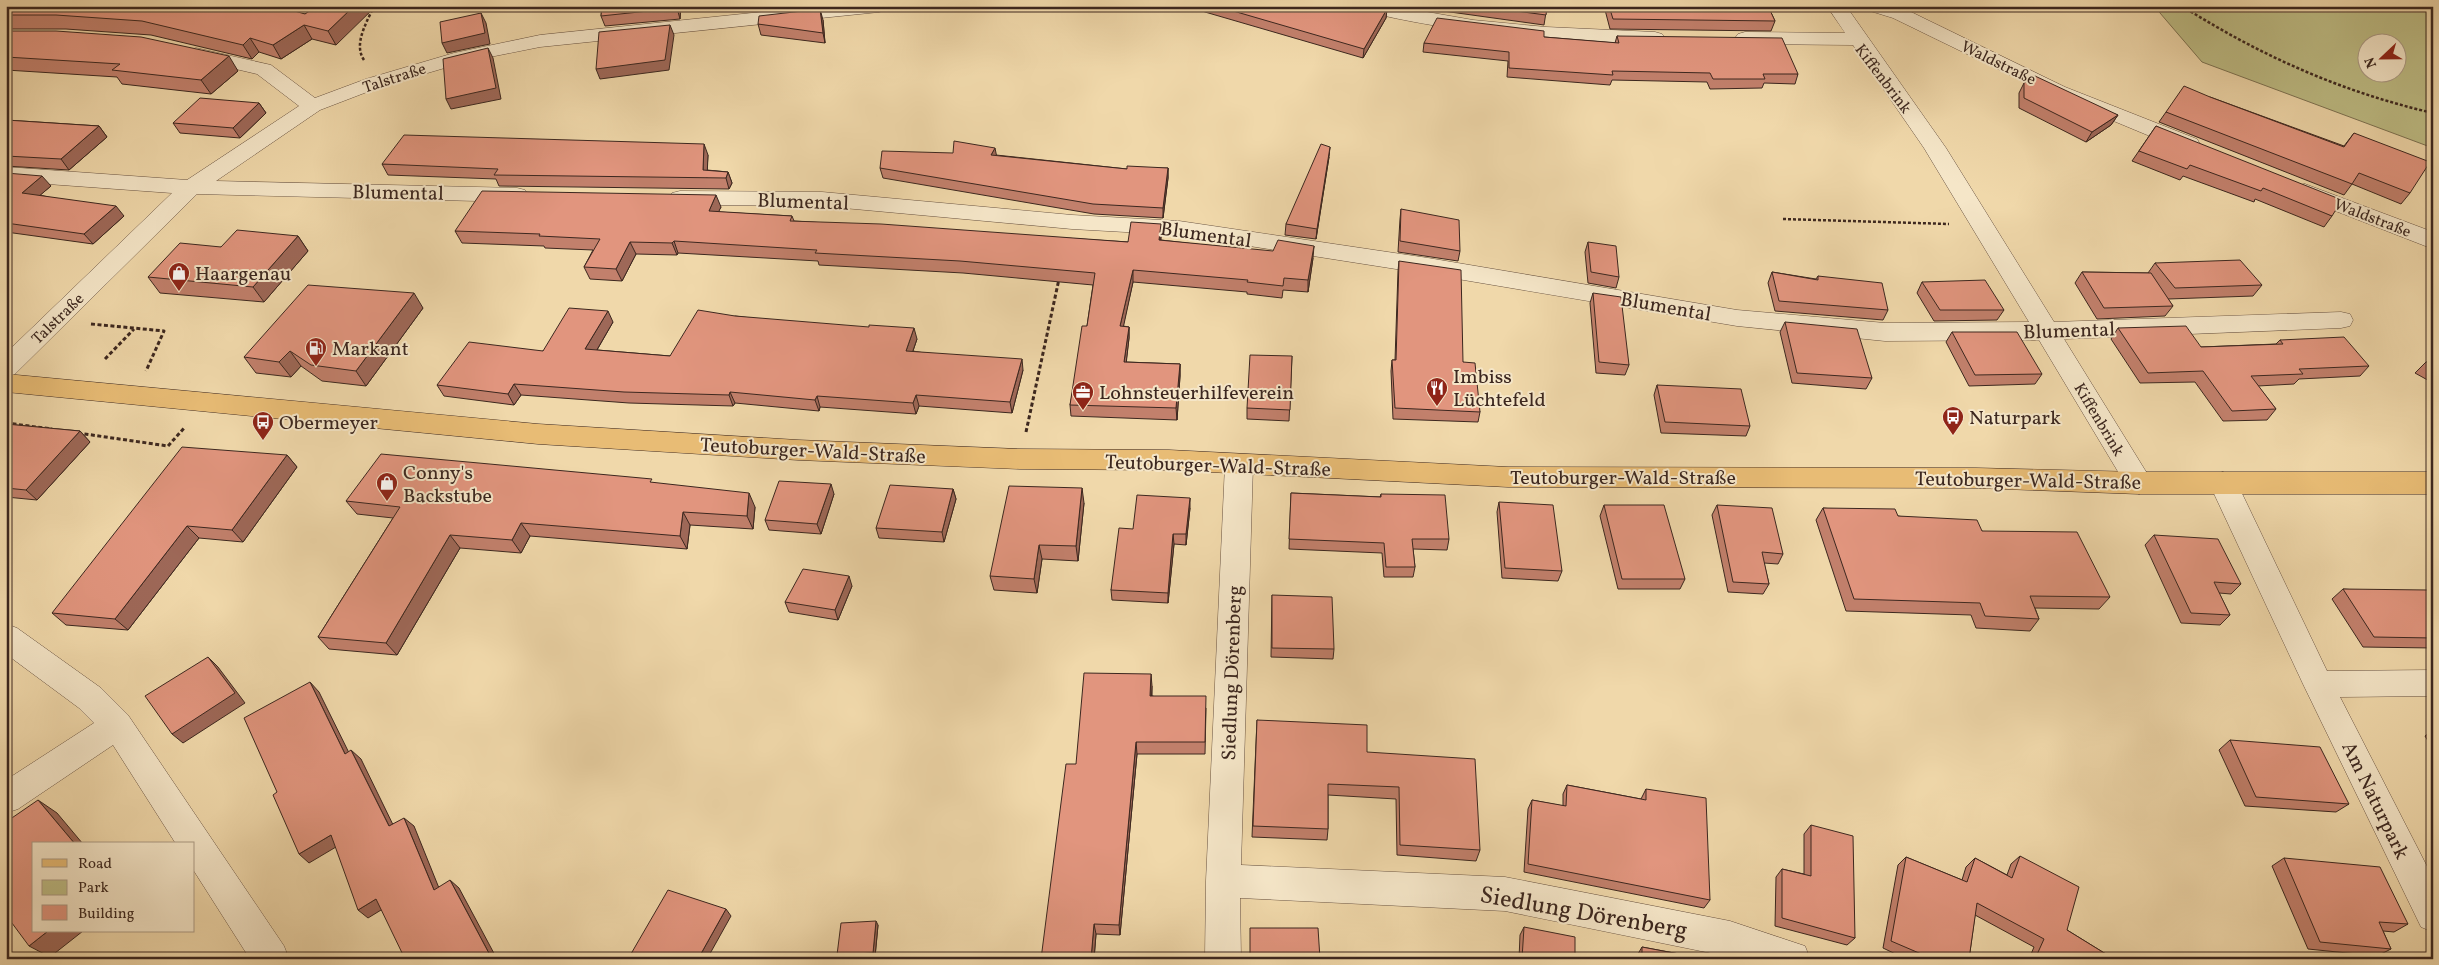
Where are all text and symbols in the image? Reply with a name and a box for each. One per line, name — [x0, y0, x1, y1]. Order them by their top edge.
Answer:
north arrow — [2356, 32, 2406, 82]
street label: Waldstraße — [1957, 36, 2039, 91]
street label: Kiffenbrink — [1849, 40, 1916, 119]
text: N — [2361, 54, 2382, 71]
street label: Talstraße — [360, 58, 429, 99]
street label: Blumental — [352, 179, 444, 209]
street label: Blumental — [757, 187, 849, 219]
street label: Waldstraße — [2331, 194, 2414, 244]
street label: Blumental — [1158, 216, 1253, 256]
shop icon: Haargenau — [167, 261, 191, 292]
place label: Haargenau — [195, 261, 291, 289]
street label: Blumental — [1618, 286, 1713, 330]
street label: Talstraße — [27, 289, 90, 350]
street label: Blumental — [2023, 316, 2115, 348]
fuel station icon: Markant — [304, 336, 328, 367]
place label: Markant — [332, 336, 409, 364]
place label: Imbiss Lüchtefeld — [1453, 364, 1546, 415]
restaurant icon: Imbiss Lüchtefeld — [1425, 376, 1449, 407]
street label: Kiffenbrink — [2068, 379, 2129, 461]
office icon: Lohnsteuerhilfeverein — [1071, 380, 1095, 411]
place label: Lohnsteuerhilfeverein — [1099, 380, 1294, 408]
bus stop icon: Naturpark — [1941, 405, 1965, 436]
place label: Naturpark — [1969, 405, 2061, 433]
bus stop icon: Obermeyer — [251, 410, 275, 441]
place label: Obermeyer — [279, 410, 378, 438]
street label: Teutoburger-Wald-Straße — [699, 432, 927, 472]
street label: Teutoburger-Wald-Straße — [1104, 449, 1331, 485]
place label: Conny's Backstube — [403, 460, 492, 511]
street label: Teutoburger-Wald-Straße — [1510, 465, 1736, 493]
street label: Teutoburger-Wald-Straße — [1915, 466, 2141, 498]
shop icon: Conny's Backstube — [375, 471, 399, 502]
street label: Siedlung Dörenberg — [1216, 585, 1250, 761]
street label: Am Naturpark — [2334, 737, 2415, 864]
legend — [32, 842, 195, 932]
text: Road — [78, 854, 112, 875]
text: Park — [78, 878, 109, 899]
street label: Siedlung Dörenberg — [1477, 879, 1690, 949]
text: Building — [78, 904, 135, 925]

